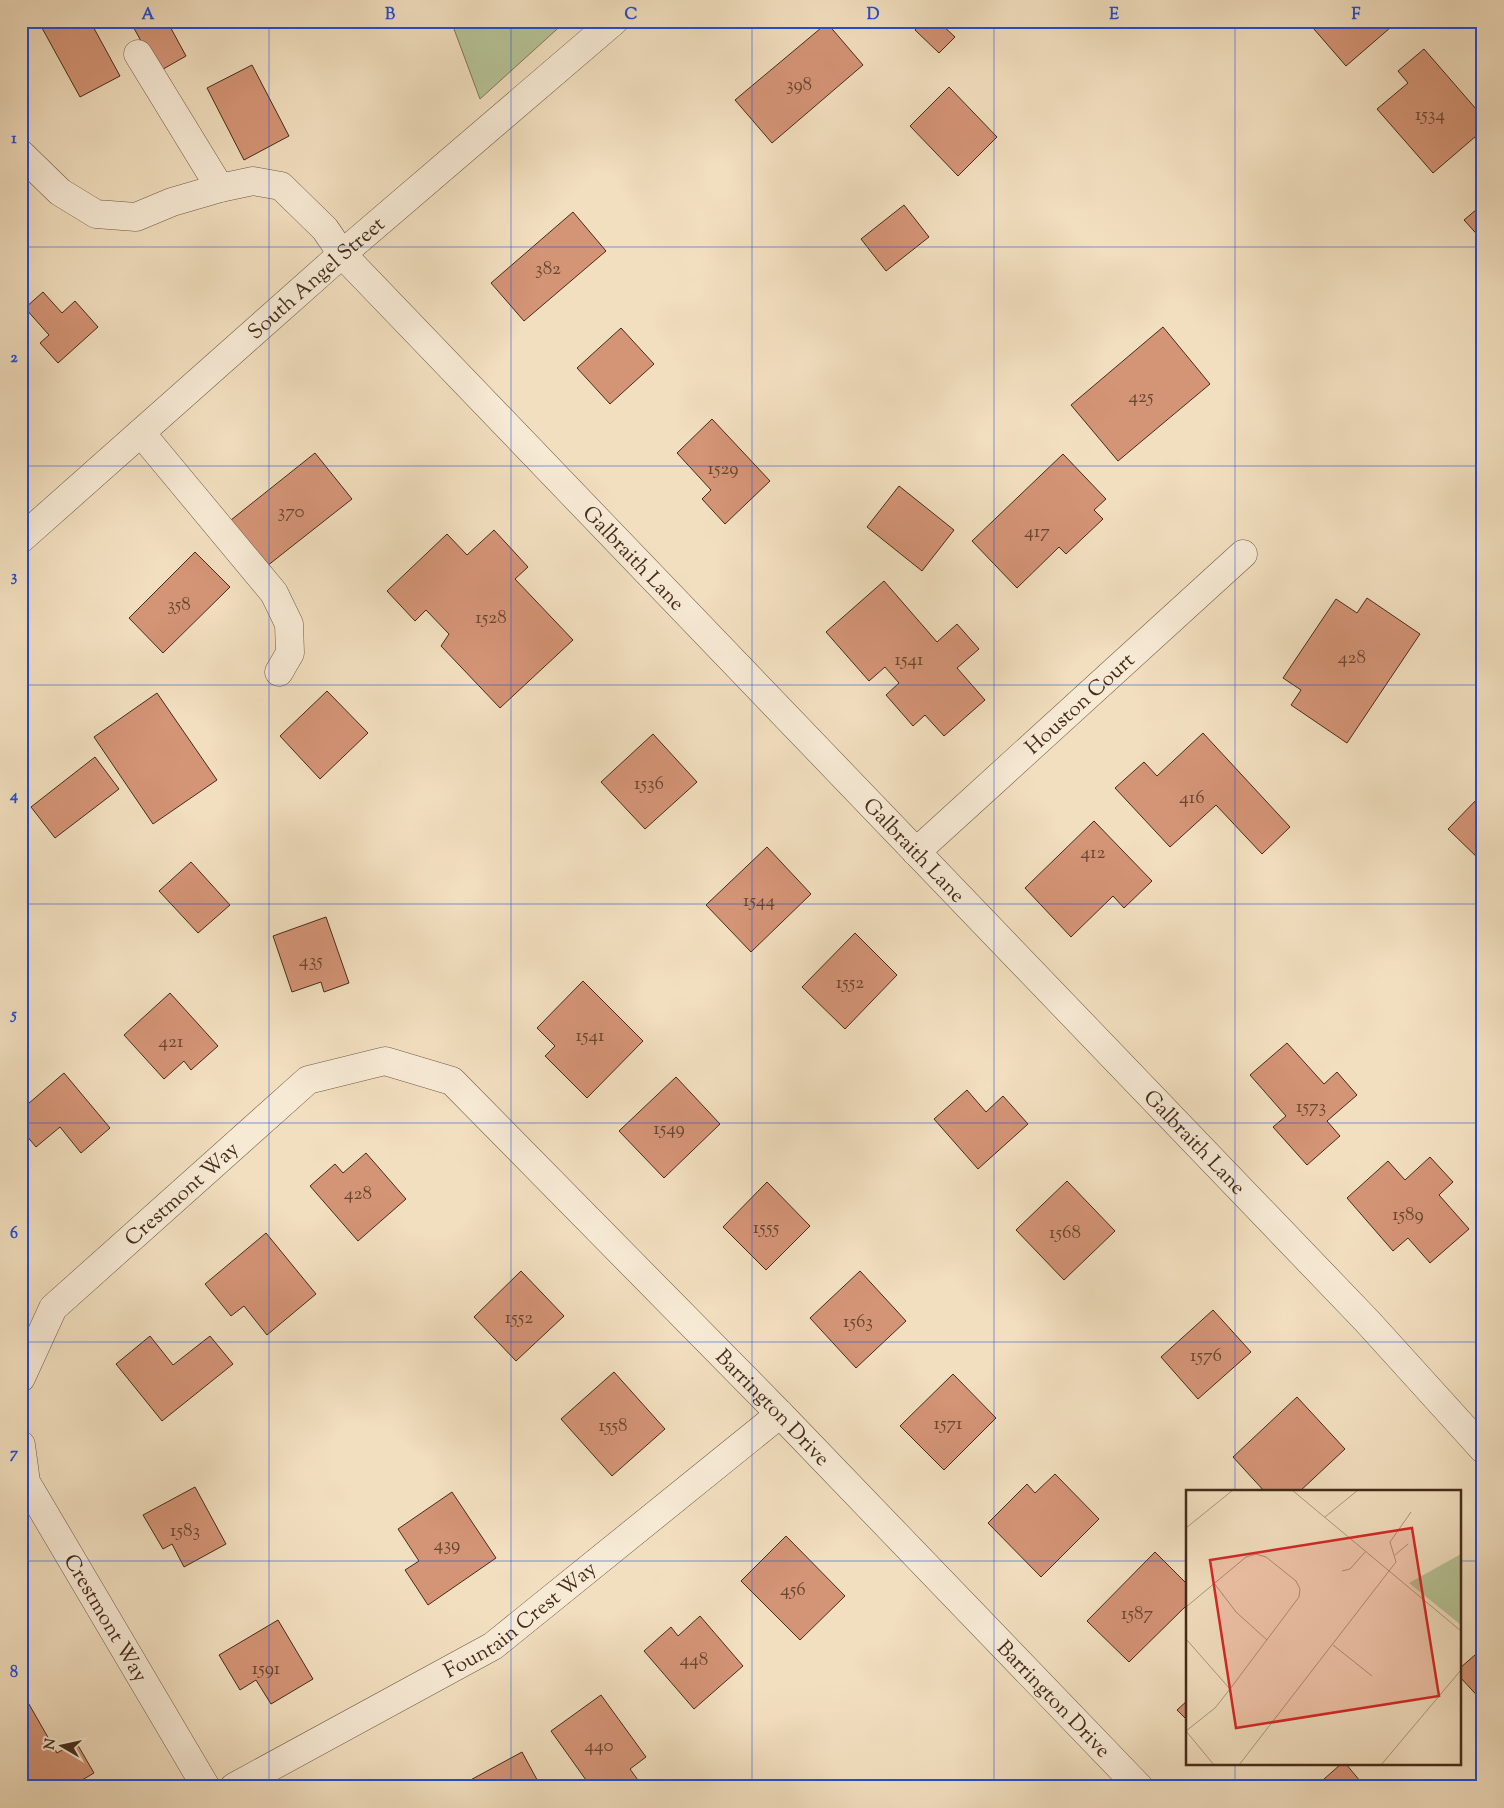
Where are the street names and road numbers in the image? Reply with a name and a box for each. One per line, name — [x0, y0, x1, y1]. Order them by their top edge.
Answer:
street label: South Angel Street — [242, 211, 392, 348]
street label: Galbraith Lane — [574, 500, 690, 619]
street label: Houston Court — [1019, 647, 1142, 763]
street label: Galbraith Lane — [855, 792, 971, 911]
street label: Galbraith Lane — [1136, 1084, 1252, 1203]
street label: Crestmont Way — [119, 1135, 247, 1254]
street label: Barrington Drive — [707, 1344, 836, 1474]
street label: Crestmont Way — [55, 1549, 154, 1689]
street label: Fountain Crest Way — [439, 1555, 604, 1687]
street label: Barrington Drive — [989, 1635, 1117, 1766]

